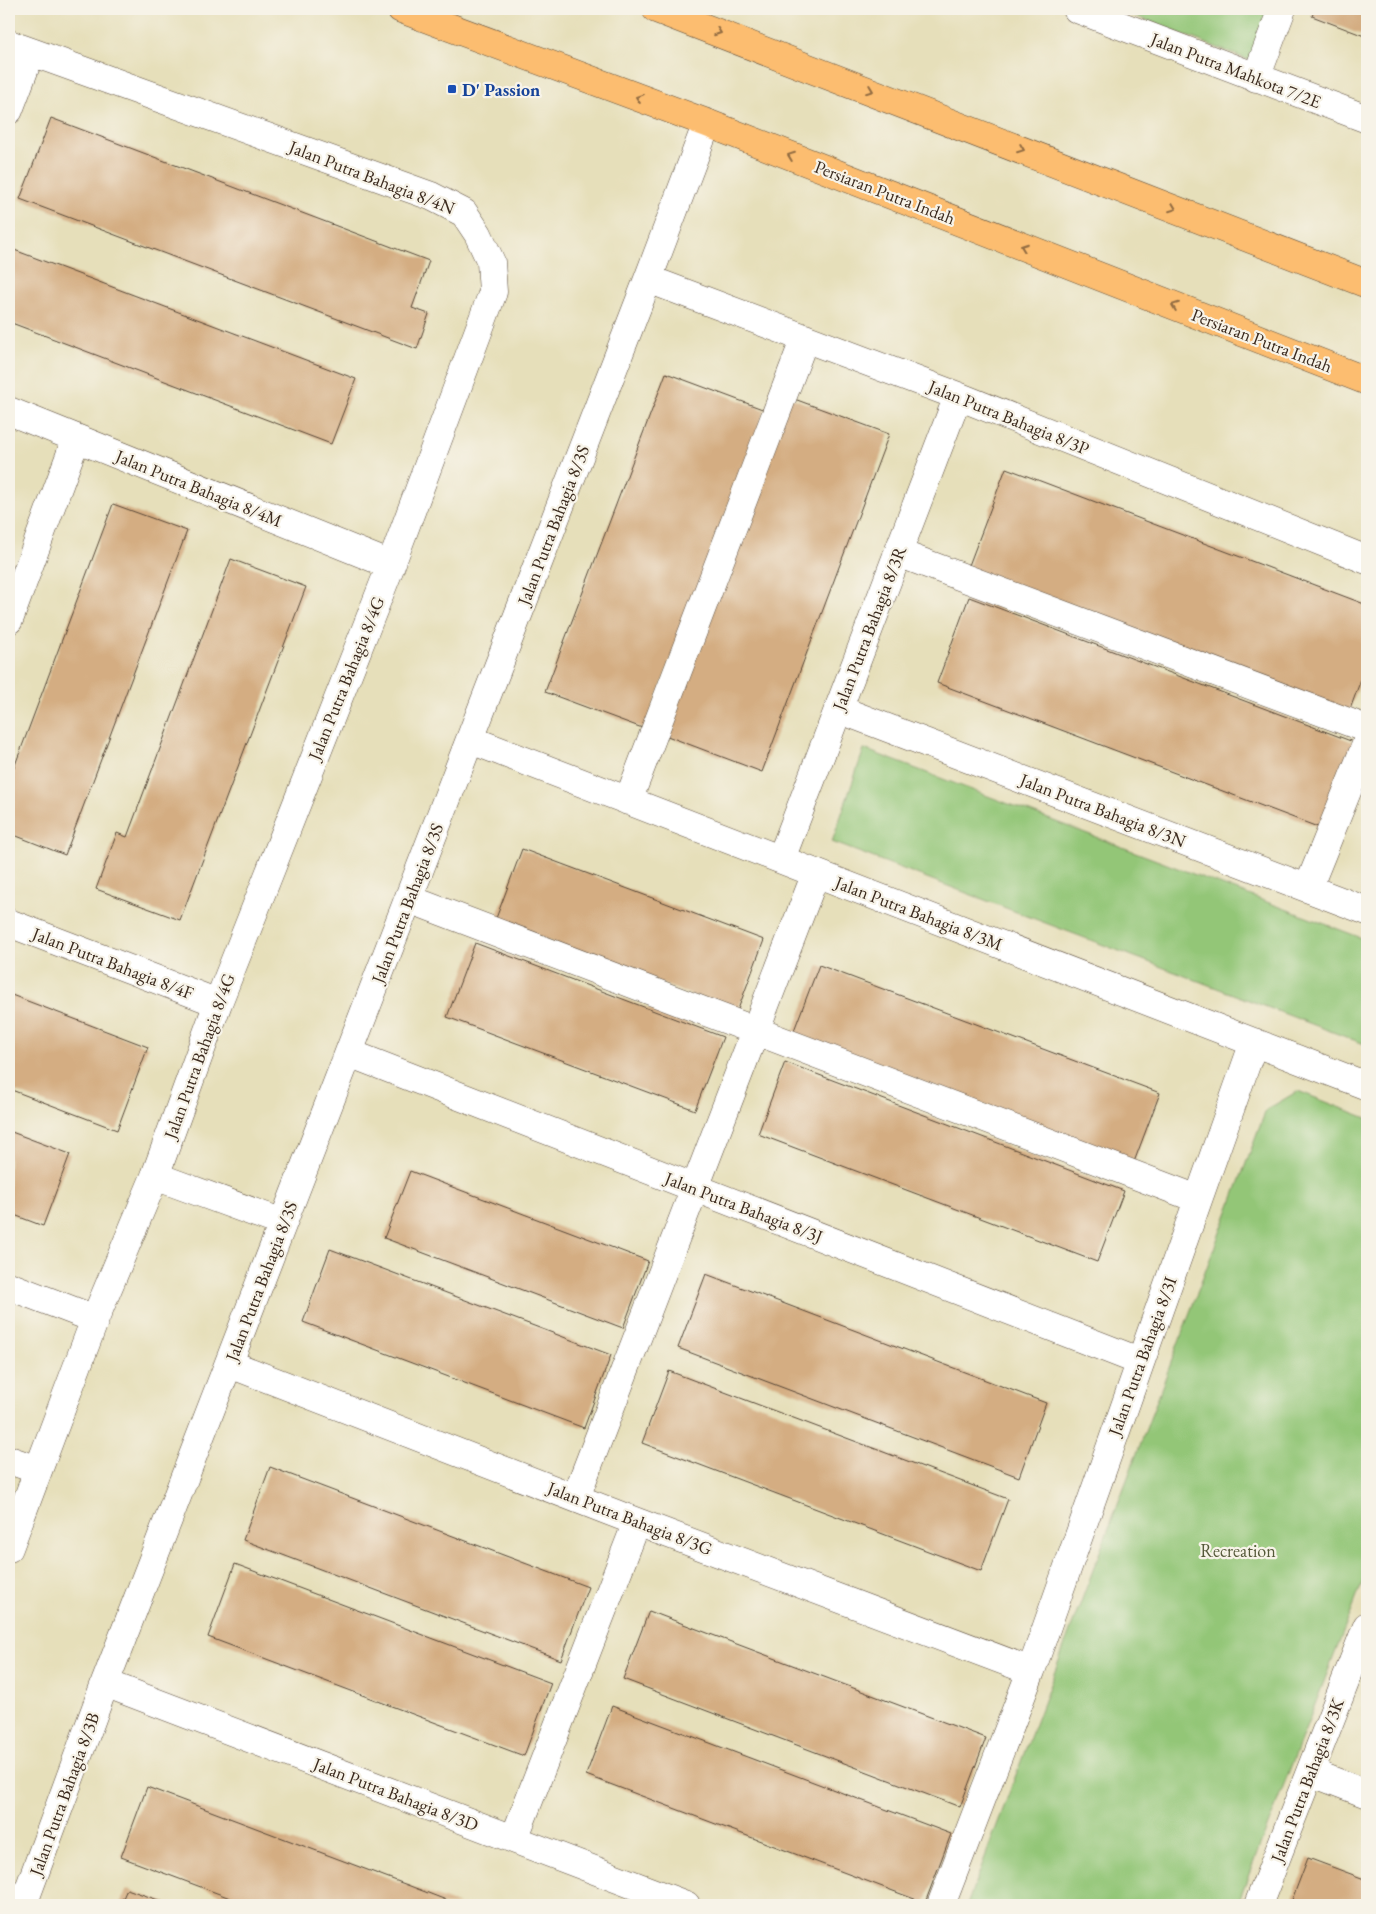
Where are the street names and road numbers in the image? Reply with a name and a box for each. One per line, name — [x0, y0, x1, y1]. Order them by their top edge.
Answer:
street label: Jalan Putra Mahkota 7/2E — [1146, 26, 1324, 113]
street label: Jalan Putra Bahagia 8/4N — [284, 134, 459, 219]
street label: Persiaran Putra Indah — [811, 155, 959, 229]
street label: Persiaran Putra Indah — [1188, 303, 1336, 377]
street label: Jalan Putra Bahagia 8/3P — [923, 373, 1093, 460]
street label: Jalan Putra Bahagia 8/3S — [511, 442, 594, 610]
street label: Jalan Putra Bahagia 8/4M — [110, 443, 286, 532]
street label: Jalan Putra Bahagia 8/3R — [826, 542, 911, 715]
street label: Jalan Putra Bahagia 8/4G — [302, 593, 389, 765]
street label: Jalan Putra Bahagia 8/3N — [1015, 767, 1190, 852]
street label: Jalan Putra Bahagia 8/3S — [365, 820, 448, 988]
street label: Jalan Putra Bahagia 8/3M — [830, 870, 1006, 956]
street label: Jalan Putra Bahagia 8/4F — [27, 921, 197, 1004]
street label: Jalan Putra Bahagia 8/4G — [158, 970, 240, 1144]
street label: Jalan Putra Bahagia 8/3J — [660, 1166, 826, 1248]
street label: Jalan Putra Bahagia 8/3S — [219, 1198, 302, 1366]
street label: Jalan Putra Bahagia 8/3I — [1102, 1273, 1181, 1441]
street label: Jalan Putra Bahagia 8/3G — [543, 1475, 716, 1560]
street label: Jalan Putra Bahagia 8/3K — [1264, 1694, 1349, 1867]
street label: Jalan Putra Bahagia 8/3B — [23, 1709, 104, 1881]
street label: Jalan Putra Bahagia 8/3D — [308, 1751, 482, 1836]

